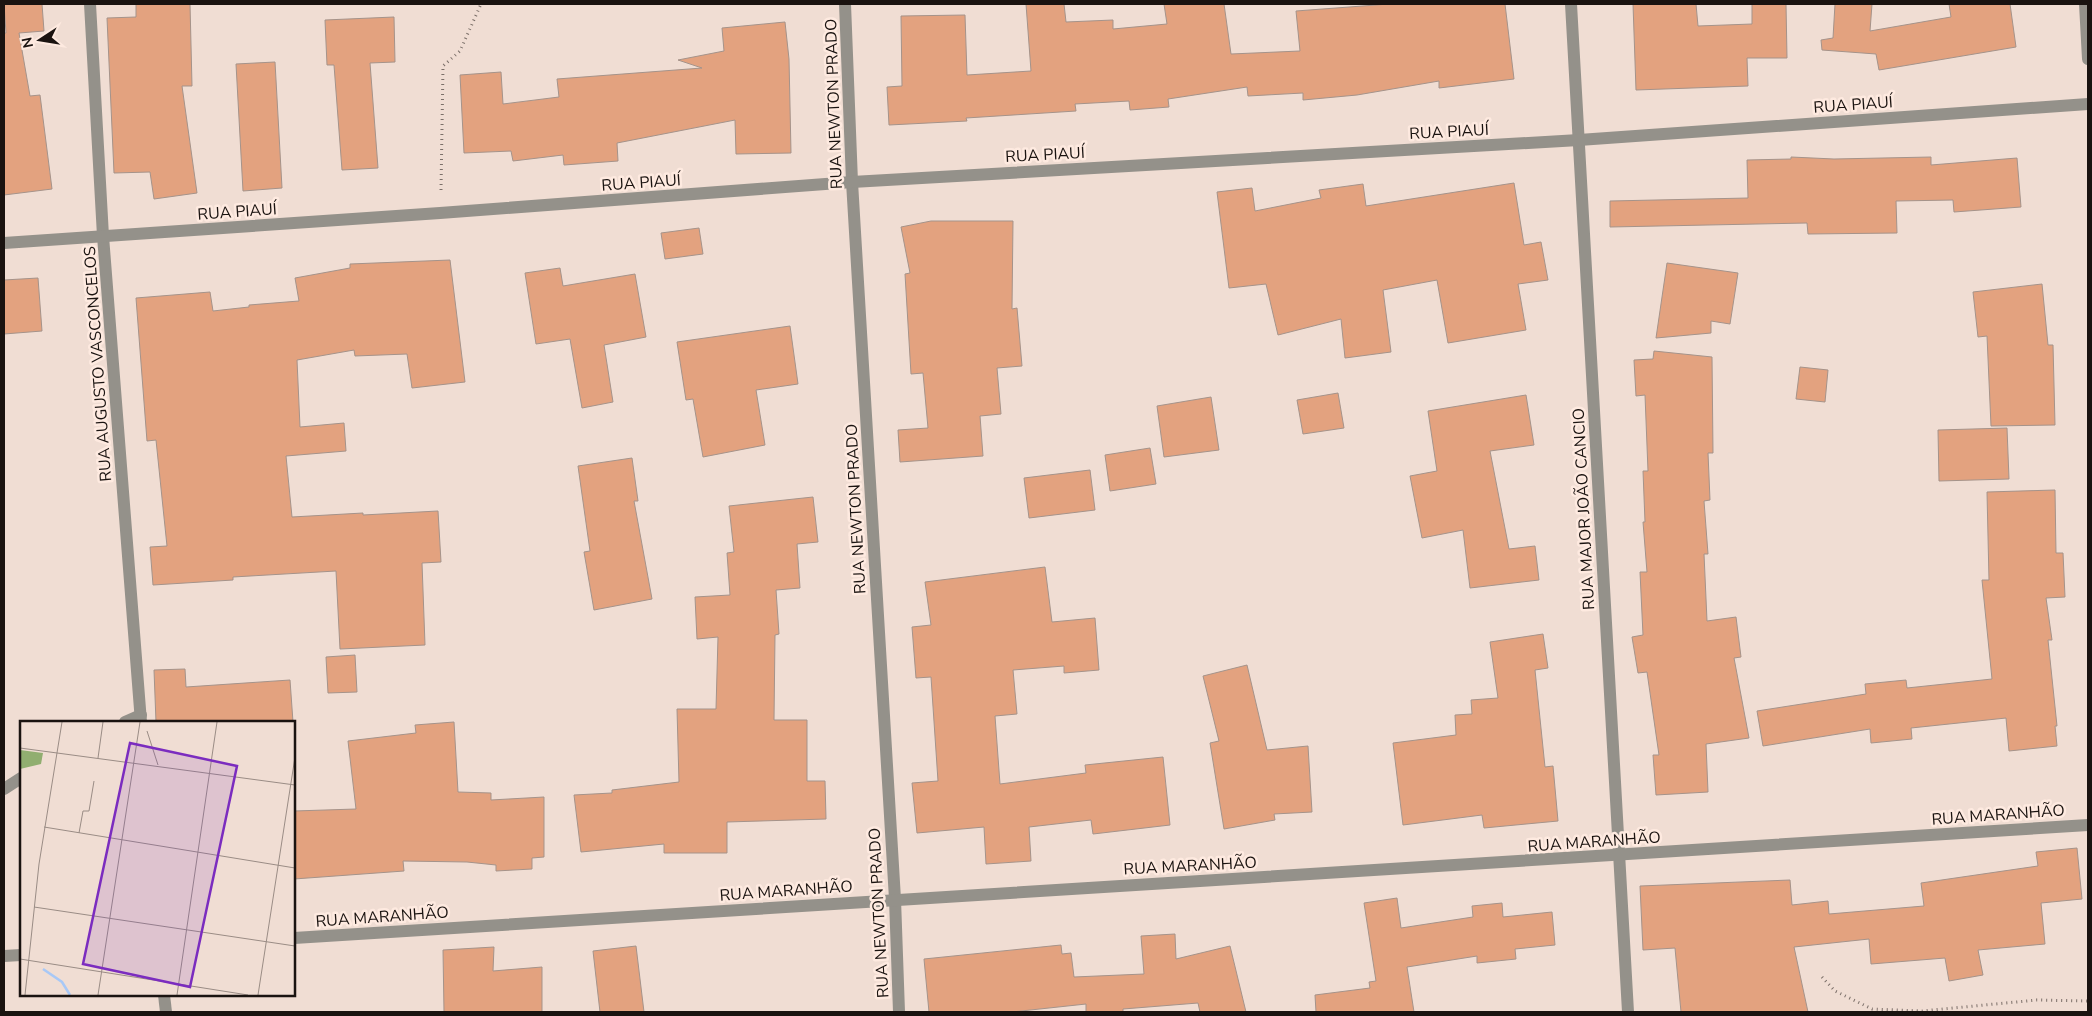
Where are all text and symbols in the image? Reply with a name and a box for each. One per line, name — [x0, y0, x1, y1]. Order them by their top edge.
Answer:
north arrow — [15, 15, 65, 65]
street label: RUA NEWTON PRADO — [820, 18, 848, 190]
text: N — [17, 35, 38, 50]
street label: RUA PIAUÍ — [1813, 91, 1894, 119]
street label: RUA PIAUÍ — [1409, 119, 1490, 145]
street label: RUA PIAUÍ — [1005, 142, 1086, 168]
street label: RUA PIAUÍ — [601, 169, 682, 197]
street label: RUA PIAUÍ — [197, 198, 278, 226]
street label: RUA AUGUSTO VASCONCELOS — [79, 245, 117, 482]
street label: RUA MAJOR JOÃO CANCIO — [1568, 407, 1600, 611]
street label: RUA NEWTON PRADO — [841, 423, 871, 595]
inset map — [20, 721, 295, 996]
street label: RUA MARANHÃO — [1931, 799, 2065, 831]
street label: RUA MARANHÃO — [1527, 826, 1661, 858]
street label: RUA NEWTON PRADO — [864, 827, 894, 999]
street label: RUA MARANHÃO — [1123, 852, 1257, 880]
street label: RUA MARANHÃO — [719, 875, 853, 907]
street label: RUA MARANHÃO — [315, 901, 449, 933]

